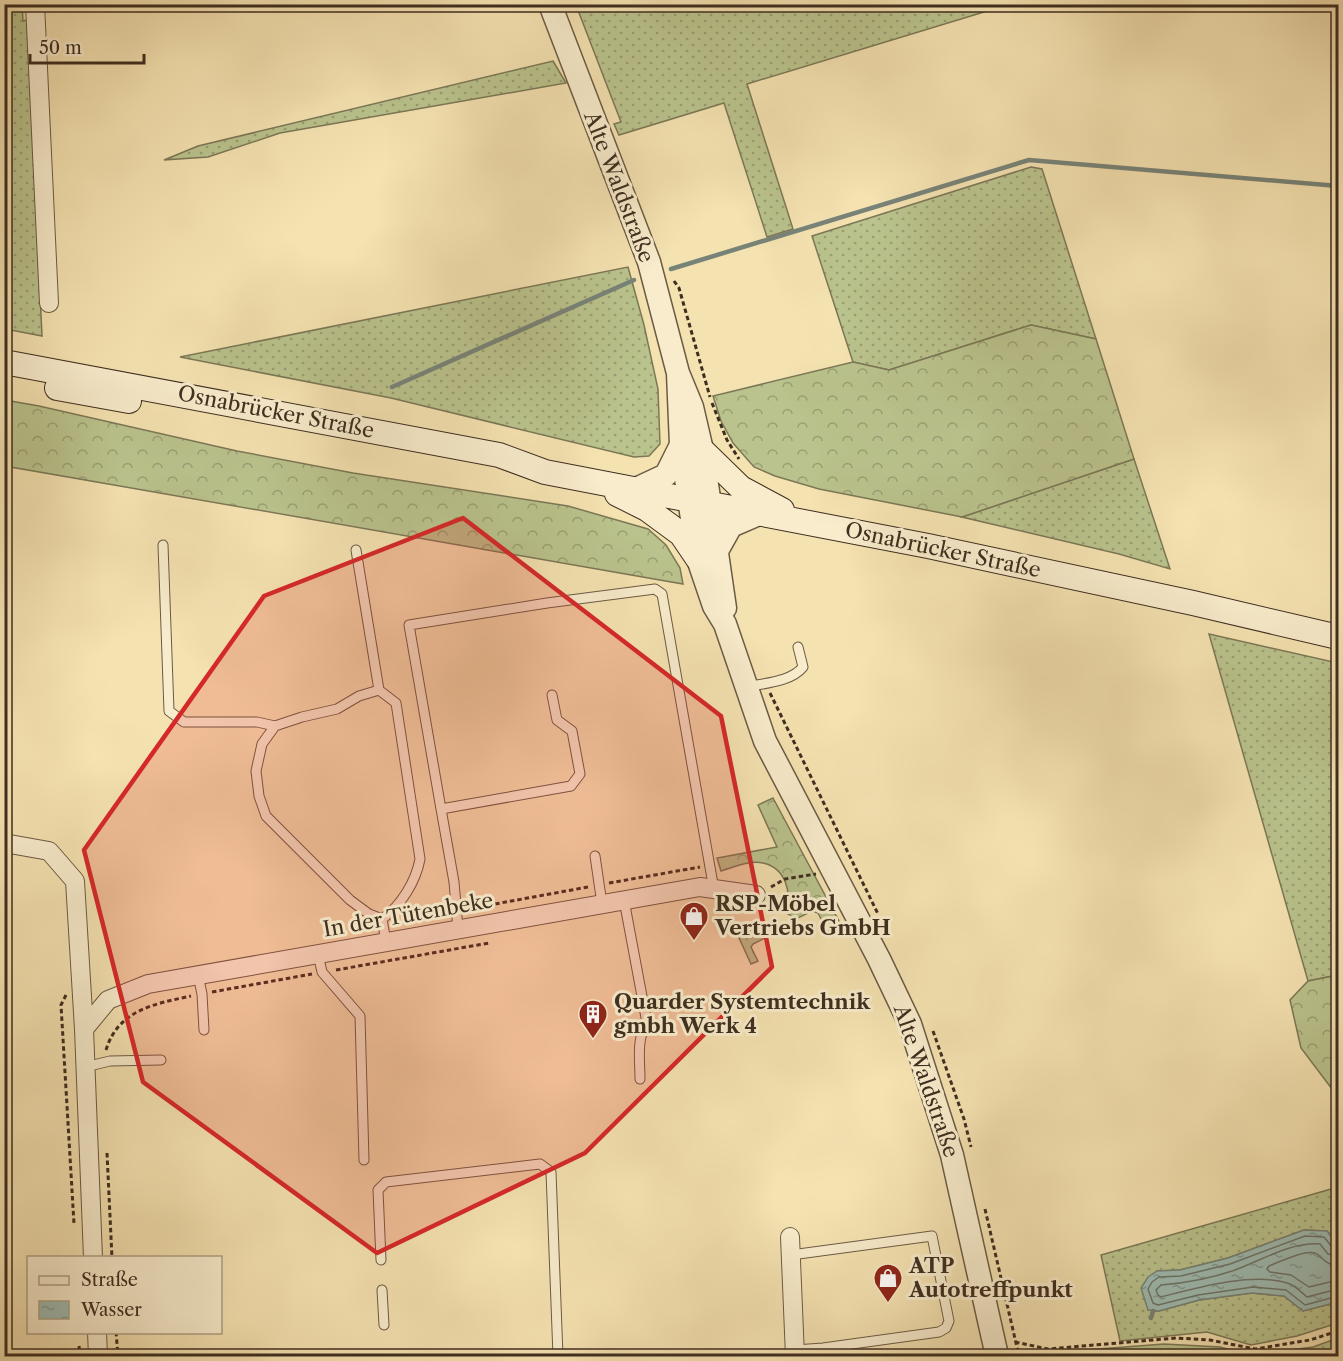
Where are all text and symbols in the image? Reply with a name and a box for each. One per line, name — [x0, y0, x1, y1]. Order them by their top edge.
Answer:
scale bar — [30, 27, 144, 65]
text: 50 m — [39, 37, 82, 59]
street label: Alte Waldstraße — [579, 107, 660, 266]
street label: Osnabrücker Straße — [176, 380, 376, 443]
street label: Osnabrücker Straße — [843, 517, 1043, 582]
street label: In der Tütenbeke — [321, 887, 495, 942]
place label: RSP-Möbel Vertriebs GmbH — [714, 891, 891, 940]
shop icon: RSP-Möbel Vertriebs GmbH — [678, 900, 710, 942]
place label: Quarder Systemtechnik gmbh Werk 4 — [613, 989, 871, 1038]
building icon: Quarder Systemtechnik gmbh Werk 4 — [577, 998, 609, 1040]
street label: Alte Waldstraße — [888, 1000, 964, 1160]
place label: ATP Autotreffpunkt — [908, 1253, 1073, 1302]
legend — [27, 1256, 222, 1334]
shop icon: ATP Autotreffpunkt — [872, 1262, 904, 1304]
text: Straße — [81, 1269, 138, 1291]
text: Wasser — [80, 1299, 142, 1321]

